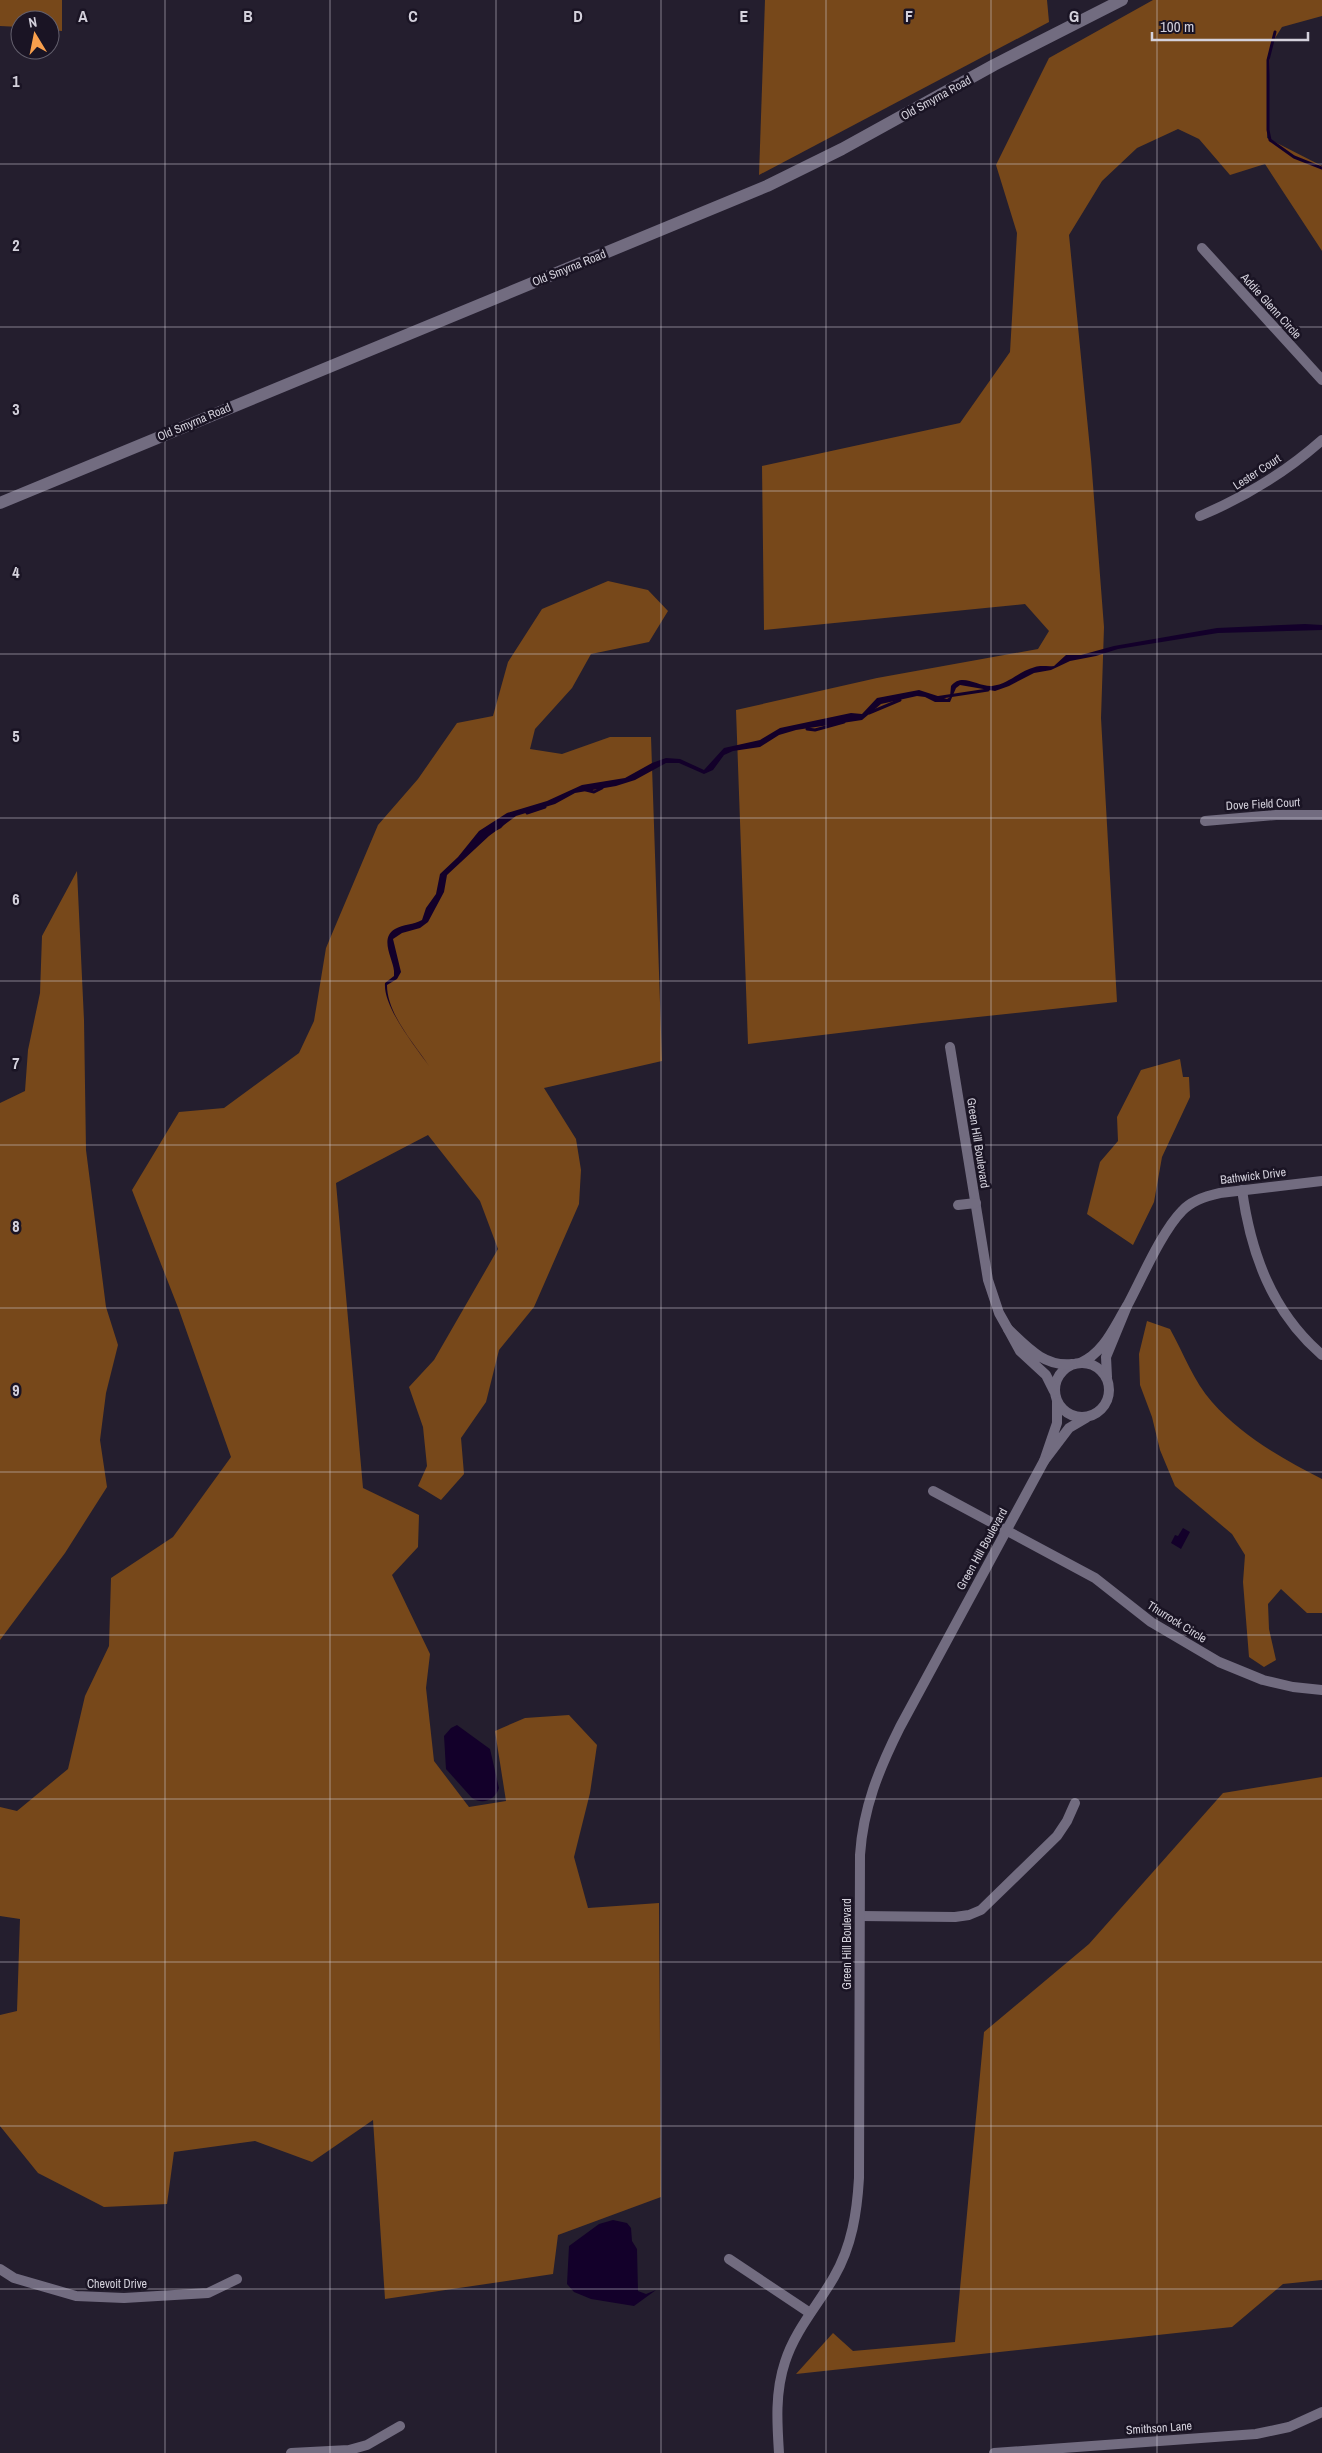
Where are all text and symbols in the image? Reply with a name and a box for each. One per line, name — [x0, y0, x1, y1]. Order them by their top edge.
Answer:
text: A — [78, 5, 88, 27]
text: B — [243, 5, 253, 27]
text: C — [408, 5, 418, 27]
text: D — [573, 5, 583, 27]
text: E — [740, 5, 749, 27]
text: F — [905, 5, 913, 27]
text: G — [1069, 5, 1079, 27]
north arrow — [10, 10, 60, 60]
scale bar — [1152, 10, 1308, 42]
text: N — [27, 13, 38, 32]
text: 100 m — [1160, 16, 1194, 37]
text: 1 — [12, 70, 20, 92]
street label: Old Smyrna Road — [898, 72, 974, 124]
text: 2 — [12, 234, 20, 256]
street label: Old Smyrna Road — [530, 246, 608, 290]
street label: Addie Glenn Circle — [1237, 269, 1305, 342]
text: 3 — [12, 398, 20, 420]
street label: Old Smyrna Road — [155, 399, 233, 445]
street label: Lester Court — [1230, 450, 1284, 493]
text: 4 — [12, 561, 20, 583]
text: 5 — [12, 725, 20, 747]
street label: Dove Field Court — [1225, 794, 1301, 814]
text: 6 — [12, 888, 20, 910]
text: 7 — [12, 1052, 20, 1074]
street label: Green Hill Boulevard — [963, 1097, 993, 1189]
street label: Bathwick Drive — [1219, 1164, 1287, 1188]
text: 8 — [12, 1215, 20, 1237]
text: 9 — [12, 1379, 20, 1401]
street label: Green Hill Boulevard — [953, 1505, 1011, 1593]
street label: Thurrock Circle — [1144, 1597, 1210, 1647]
street label: Green Hill Boulevard — [839, 1898, 855, 1990]
street label: Chevoit Drive — [87, 2276, 147, 2292]
street label: Smithson Lane — [1125, 2418, 1193, 2438]

